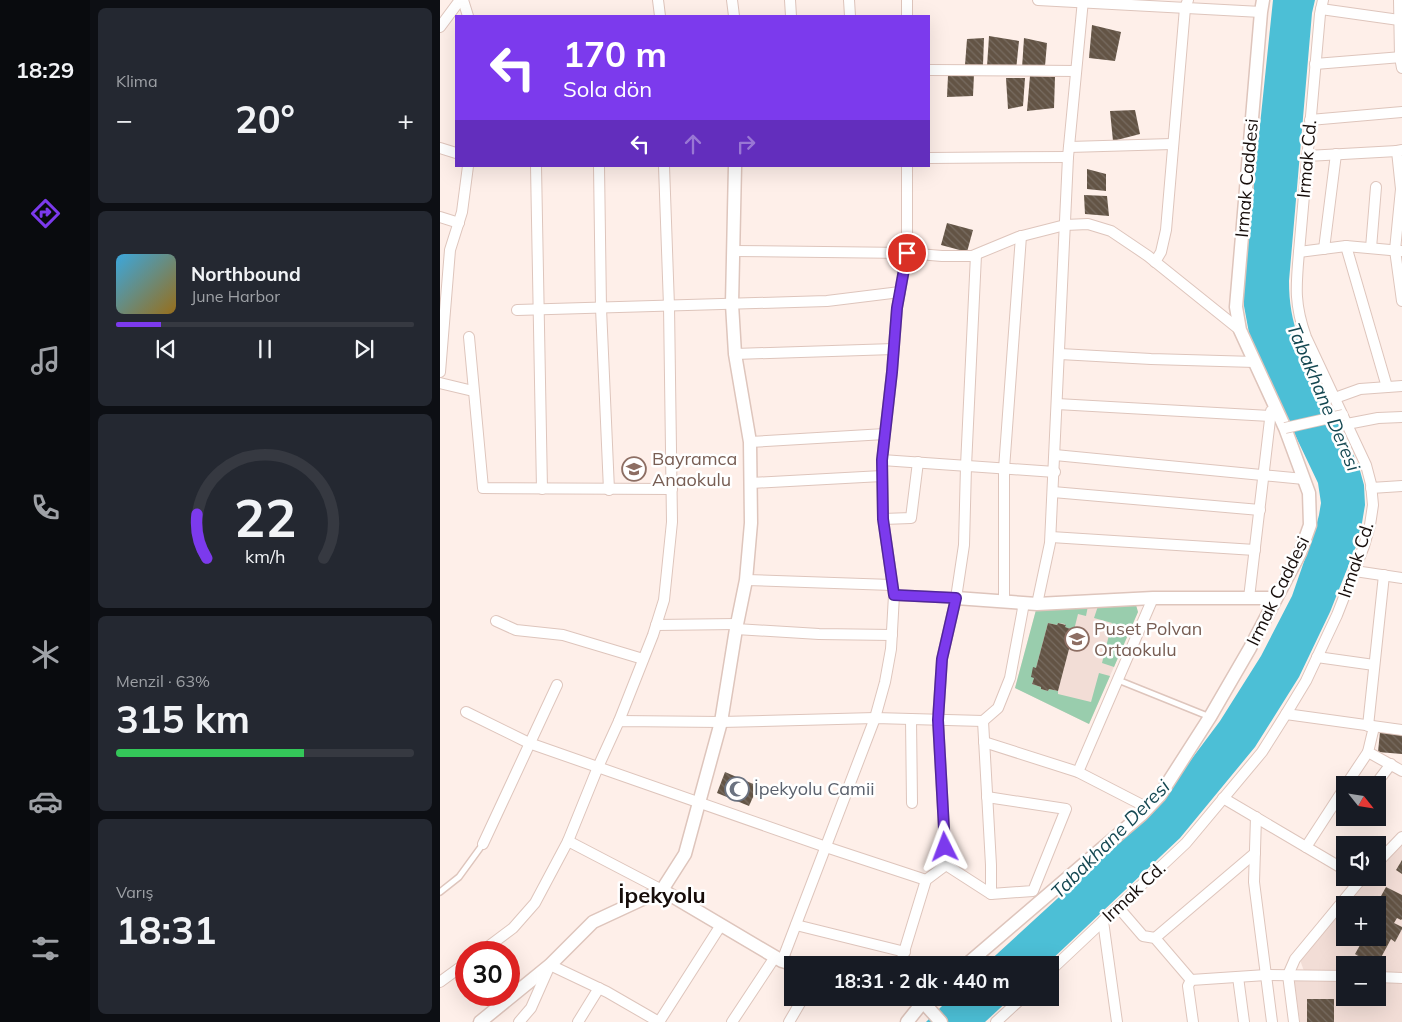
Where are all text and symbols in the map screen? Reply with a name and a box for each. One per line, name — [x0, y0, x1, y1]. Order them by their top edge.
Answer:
text: 170 m — [563, 32, 667, 76]
icon: left — [480, 35, 545, 100]
text: 18:29 — [16, 56, 74, 84]
text: Klima — [116, 71, 158, 91]
text: Sola dön — [563, 75, 652, 103]
text: 20° — [235, 95, 295, 143]
text: − — [116, 102, 133, 137]
text: + — [397, 102, 414, 137]
street label: Irmak Caddesi — [1230, 118, 1263, 238]
street label: Irmak Cd. — [1292, 119, 1321, 199]
icon: left — [626, 130, 654, 158]
icon: ahead — [679, 130, 707, 158]
icon: right — [732, 130, 760, 158]
icon: directions — [28, 196, 63, 231]
pin — [886, 232, 928, 274]
icon: arrive — [893, 239, 921, 267]
text: Northbound — [191, 262, 301, 286]
text: June Harbor — [191, 286, 280, 306]
water label: Tabakhane Deresi — [1282, 319, 1366, 475]
icon: previous — [152, 335, 180, 363]
icon: pause — [251, 335, 279, 363]
icon: next — [350, 335, 378, 363]
icon: music — [28, 343, 63, 378]
place label: Bayramca Anaokulu — [652, 447, 737, 491]
school or university icon: Bayramca Anaokulu — [621, 456, 647, 482]
text: 22 — [234, 485, 296, 550]
icon: phone — [28, 490, 63, 525]
street label: Irmak Cd. — [1332, 519, 1379, 601]
street label: Irmak Caddesi — [1241, 532, 1314, 649]
text: km/h — [245, 545, 285, 567]
place label: Puset Polvan Ortaokulu — [1094, 617, 1202, 661]
school or university icon: Puset Polvan Ortaokulu — [1064, 626, 1090, 652]
icon: climate — [28, 637, 63, 672]
text: Menzil · 63% — [116, 671, 210, 691]
text: 315 km — [116, 695, 250, 743]
water label: Tabakhane Deresi — [1045, 774, 1175, 904]
mosque icon: İpekyolu Camii — [724, 776, 750, 802]
north arrow — [1336, 776, 1386, 826]
map controls — [1336, 776, 1386, 1006]
place label: İpekyolu Camii — [754, 777, 875, 800]
icon: car — [28, 784, 63, 819]
position arrow — [918, 820, 970, 872]
button: sound — [1336, 836, 1386, 886]
street label: Irmak Cd. — [1097, 857, 1170, 927]
district label: İpekyolu — [618, 881, 706, 909]
text: Varış — [116, 882, 153, 902]
button: + — [1336, 896, 1386, 946]
text: 18:31 — [116, 906, 217, 954]
icon: filters — [28, 931, 63, 966]
speed limit sign: 30 — [455, 941, 520, 1006]
button: − — [1336, 956, 1386, 1006]
text: 18:31 · 2 dk · 440 m — [833, 969, 1010, 993]

